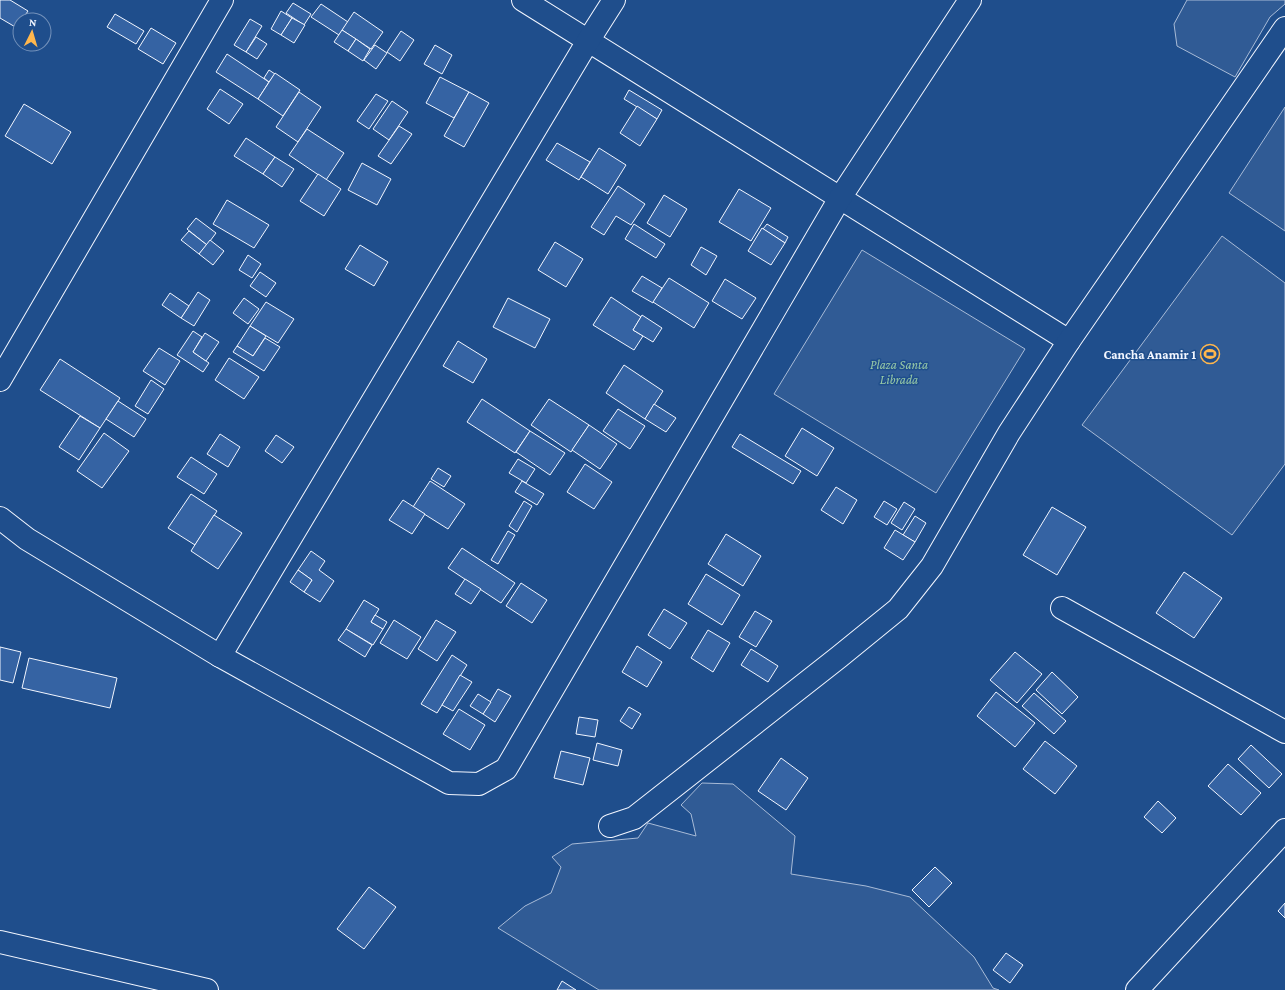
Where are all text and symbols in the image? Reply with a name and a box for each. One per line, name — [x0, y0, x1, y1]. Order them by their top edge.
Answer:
north arrow — [12, 12, 52, 52]
text: N — [29, 16, 38, 28]
sports icon: Cancha Anamir 1 — [1199, 343, 1221, 365]
place label: Cancha Anamir 1 — [1103, 347, 1196, 362]
park label: Plaza Santa Librada — [870, 357, 928, 387]

